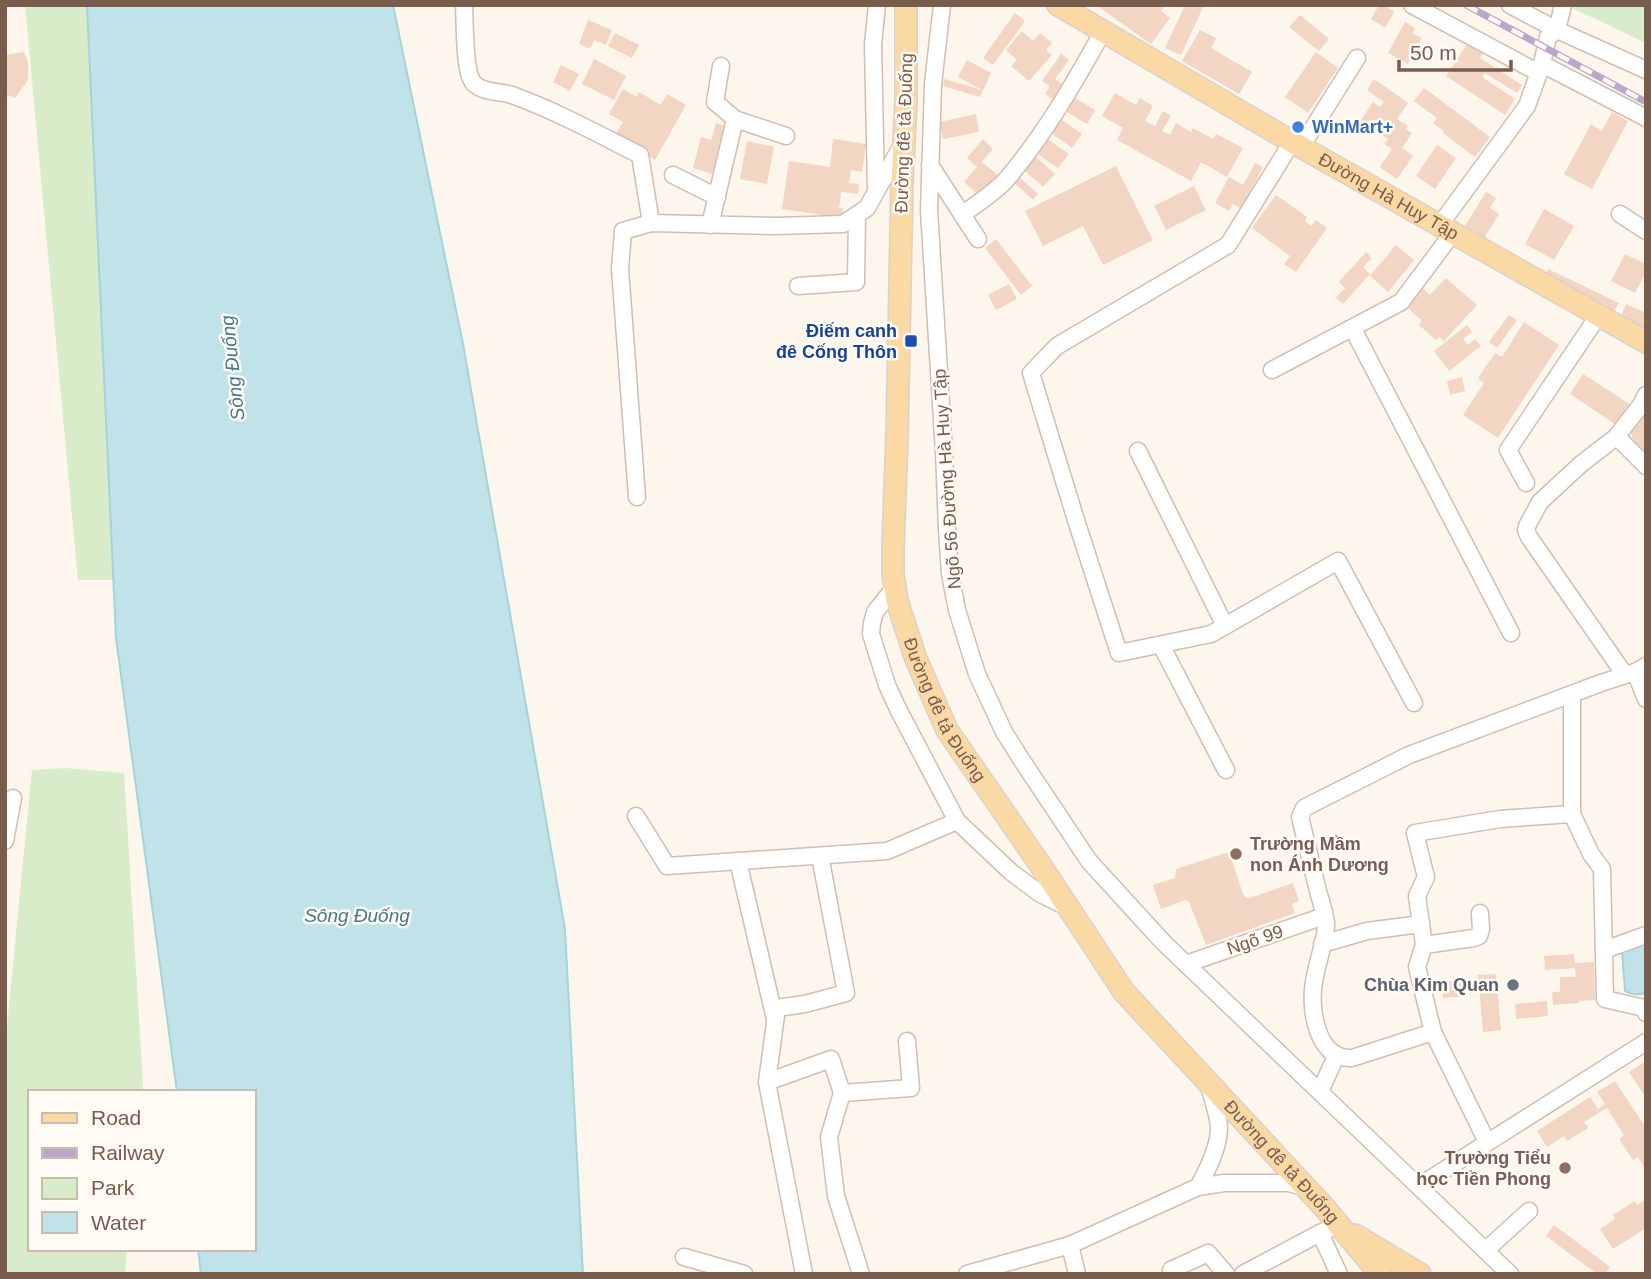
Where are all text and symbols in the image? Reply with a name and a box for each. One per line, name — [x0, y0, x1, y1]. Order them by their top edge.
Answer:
scale bar — [1399, 28, 1511, 72]
text: 50 m — [1410, 41, 1457, 64]
street label: Đường đê tả Đuống — [891, 53, 917, 213]
place label: WinMart+ — [1312, 117, 1393, 137]
marker: WinMart+ — [1290, 119, 1306, 135]
street label: Đường Hà Huy Tập — [1315, 149, 1462, 244]
water label: Sông Đuống — [216, 314, 248, 422]
place label: Điếm canh đê Cống Thôn — [776, 321, 897, 362]
marker: Điếm canh đê Cống Thôn — [903, 333, 919, 349]
street label: Ngõ 56 Đường Hà Huy Tập — [929, 368, 965, 590]
street label: Đường đê tả Đuống — [900, 635, 990, 786]
place label: Trường Mầm non Ánh Dương — [1250, 834, 1389, 875]
marker: Trường Mầm non Ánh Dương — [1228, 846, 1244, 862]
water label: Sông Đuống — [304, 905, 410, 926]
street label: Ngõ 99 — [1224, 921, 1286, 959]
place label: Chùa Kim Quan — [1364, 975, 1499, 995]
marker: Chùa Kim Quan — [1505, 977, 1521, 993]
legend — [28, 1090, 256, 1251]
street label: Đường đê tả Đuống — [1220, 1096, 1343, 1227]
text: Road — [91, 1106, 141, 1129]
text: Railway — [91, 1141, 165, 1164]
place label: Trường Tiểu học Tiền Phong — [1416, 1148, 1551, 1189]
marker: Trường Tiểu học Tiền Phong — [1557, 1160, 1573, 1176]
text: Park — [91, 1176, 135, 1199]
text: Water — [91, 1211, 146, 1234]

